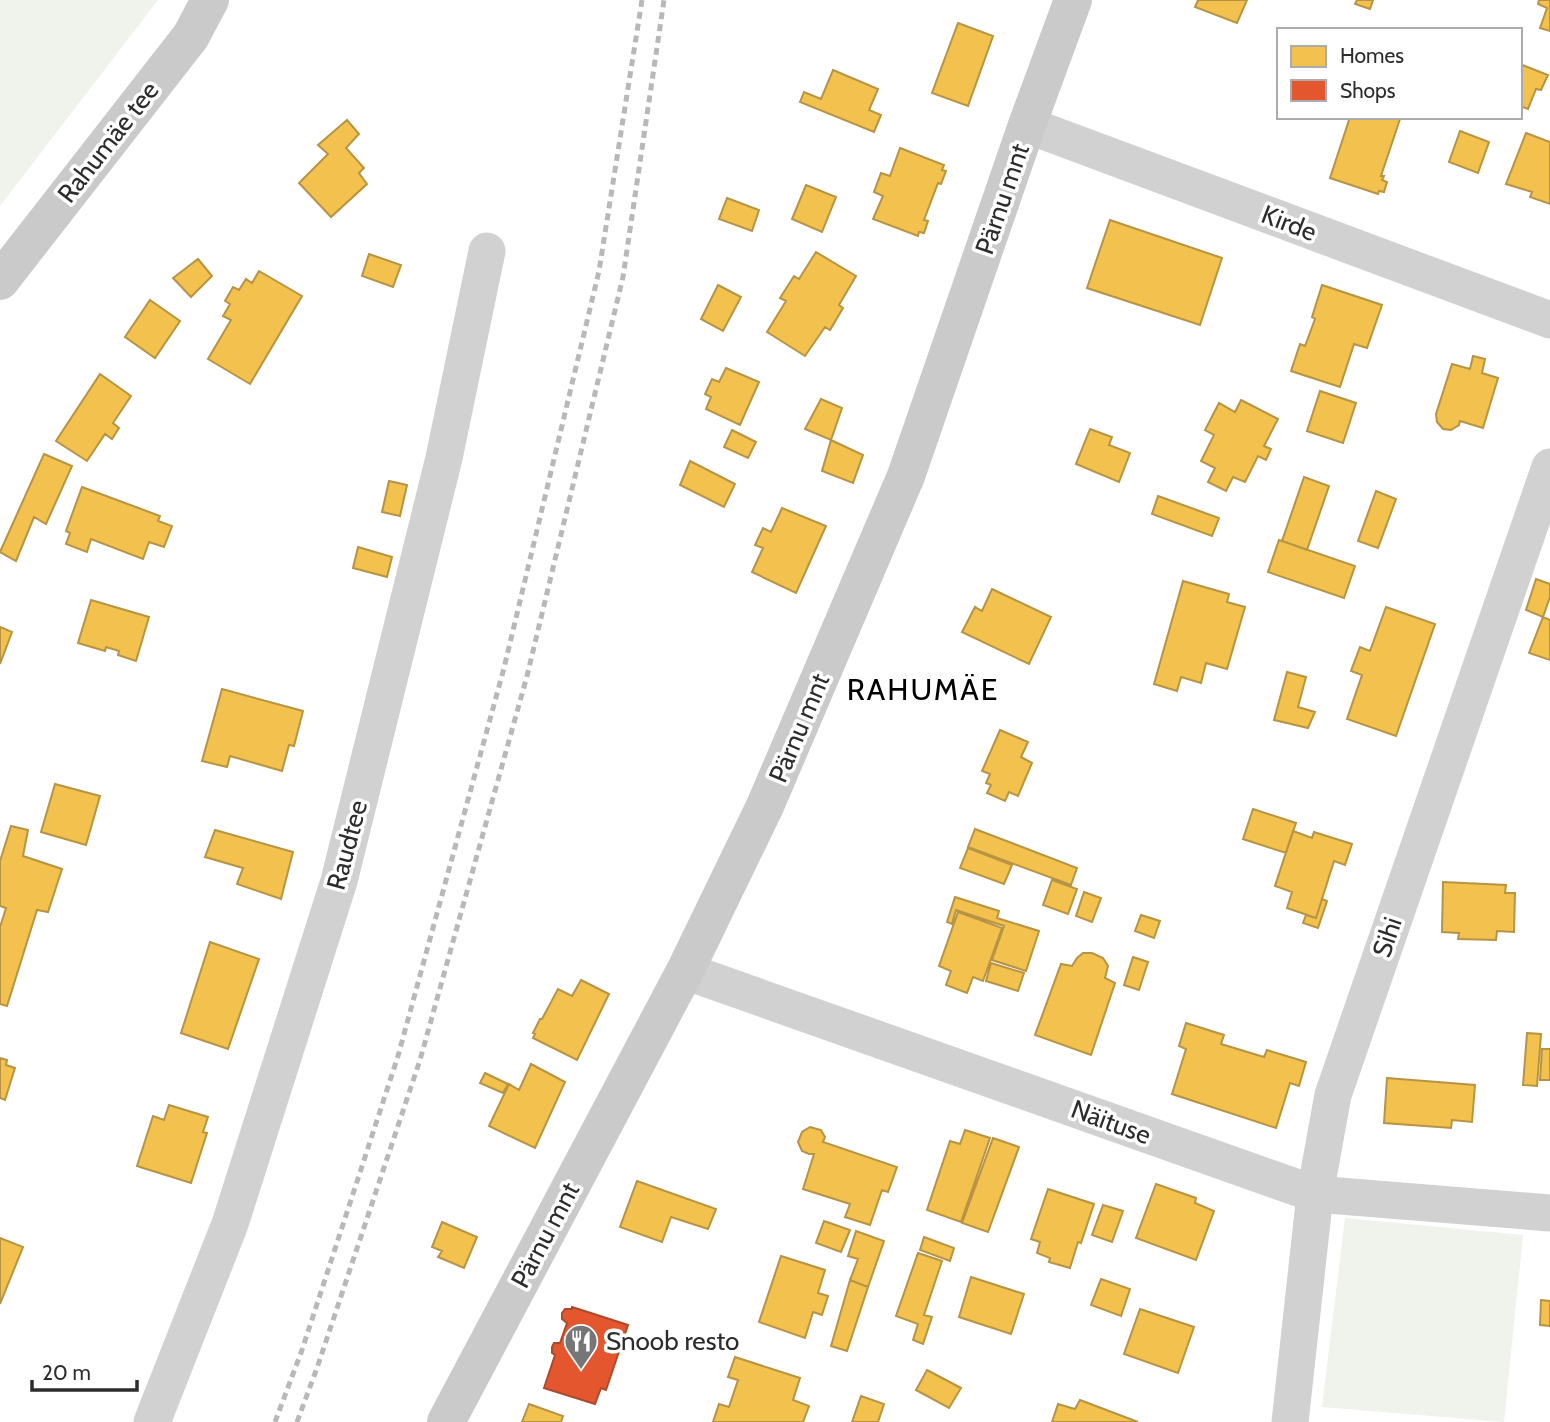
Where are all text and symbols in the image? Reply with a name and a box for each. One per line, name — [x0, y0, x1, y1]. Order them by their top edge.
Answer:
legend — [1277, 28, 1522, 119]
text: Homes — [1340, 43, 1404, 68]
street label: Rahumäe tee — [51, 75, 165, 209]
text: Shops — [1340, 78, 1396, 103]
street label: Pärnu mnt — [968, 139, 1036, 259]
street label: Kirde — [1257, 198, 1321, 248]
street label: Pärnu mnt — [762, 669, 836, 787]
district label: RAHUMÄE — [847, 671, 999, 708]
street label: Raudtee — [320, 797, 374, 893]
street label: Sihi — [1365, 913, 1409, 961]
street label: Näituse — [1067, 1093, 1155, 1151]
street label: Pärnu mnt — [504, 1176, 586, 1293]
restaurant icon: Snoob resto — [562, 1322, 600, 1371]
place label: Snoob resto — [606, 1325, 739, 1357]
scale bar — [32, 1348, 136, 1392]
text: 20 m — [42, 1360, 91, 1385]

